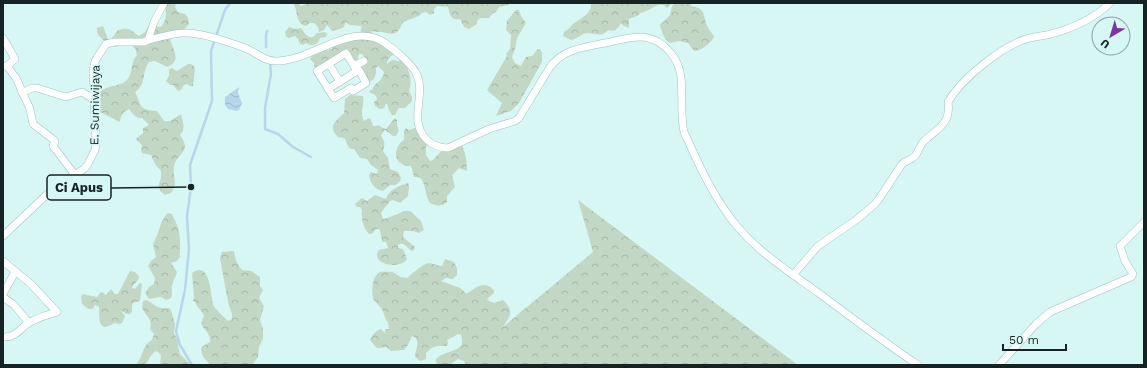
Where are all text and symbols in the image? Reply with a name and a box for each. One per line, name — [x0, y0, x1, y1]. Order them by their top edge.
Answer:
north arrow — [1091, 16, 1131, 56]
text: U — [1098, 36, 1112, 51]
street label: E. Sumiwijaya — [87, 65, 103, 145]
callout: Ci Apus — [47, 175, 111, 200]
text: Ci Apus — [55, 180, 103, 195]
scale bar — [1003, 326, 1066, 352]
text: 50 m — [1009, 333, 1039, 347]

